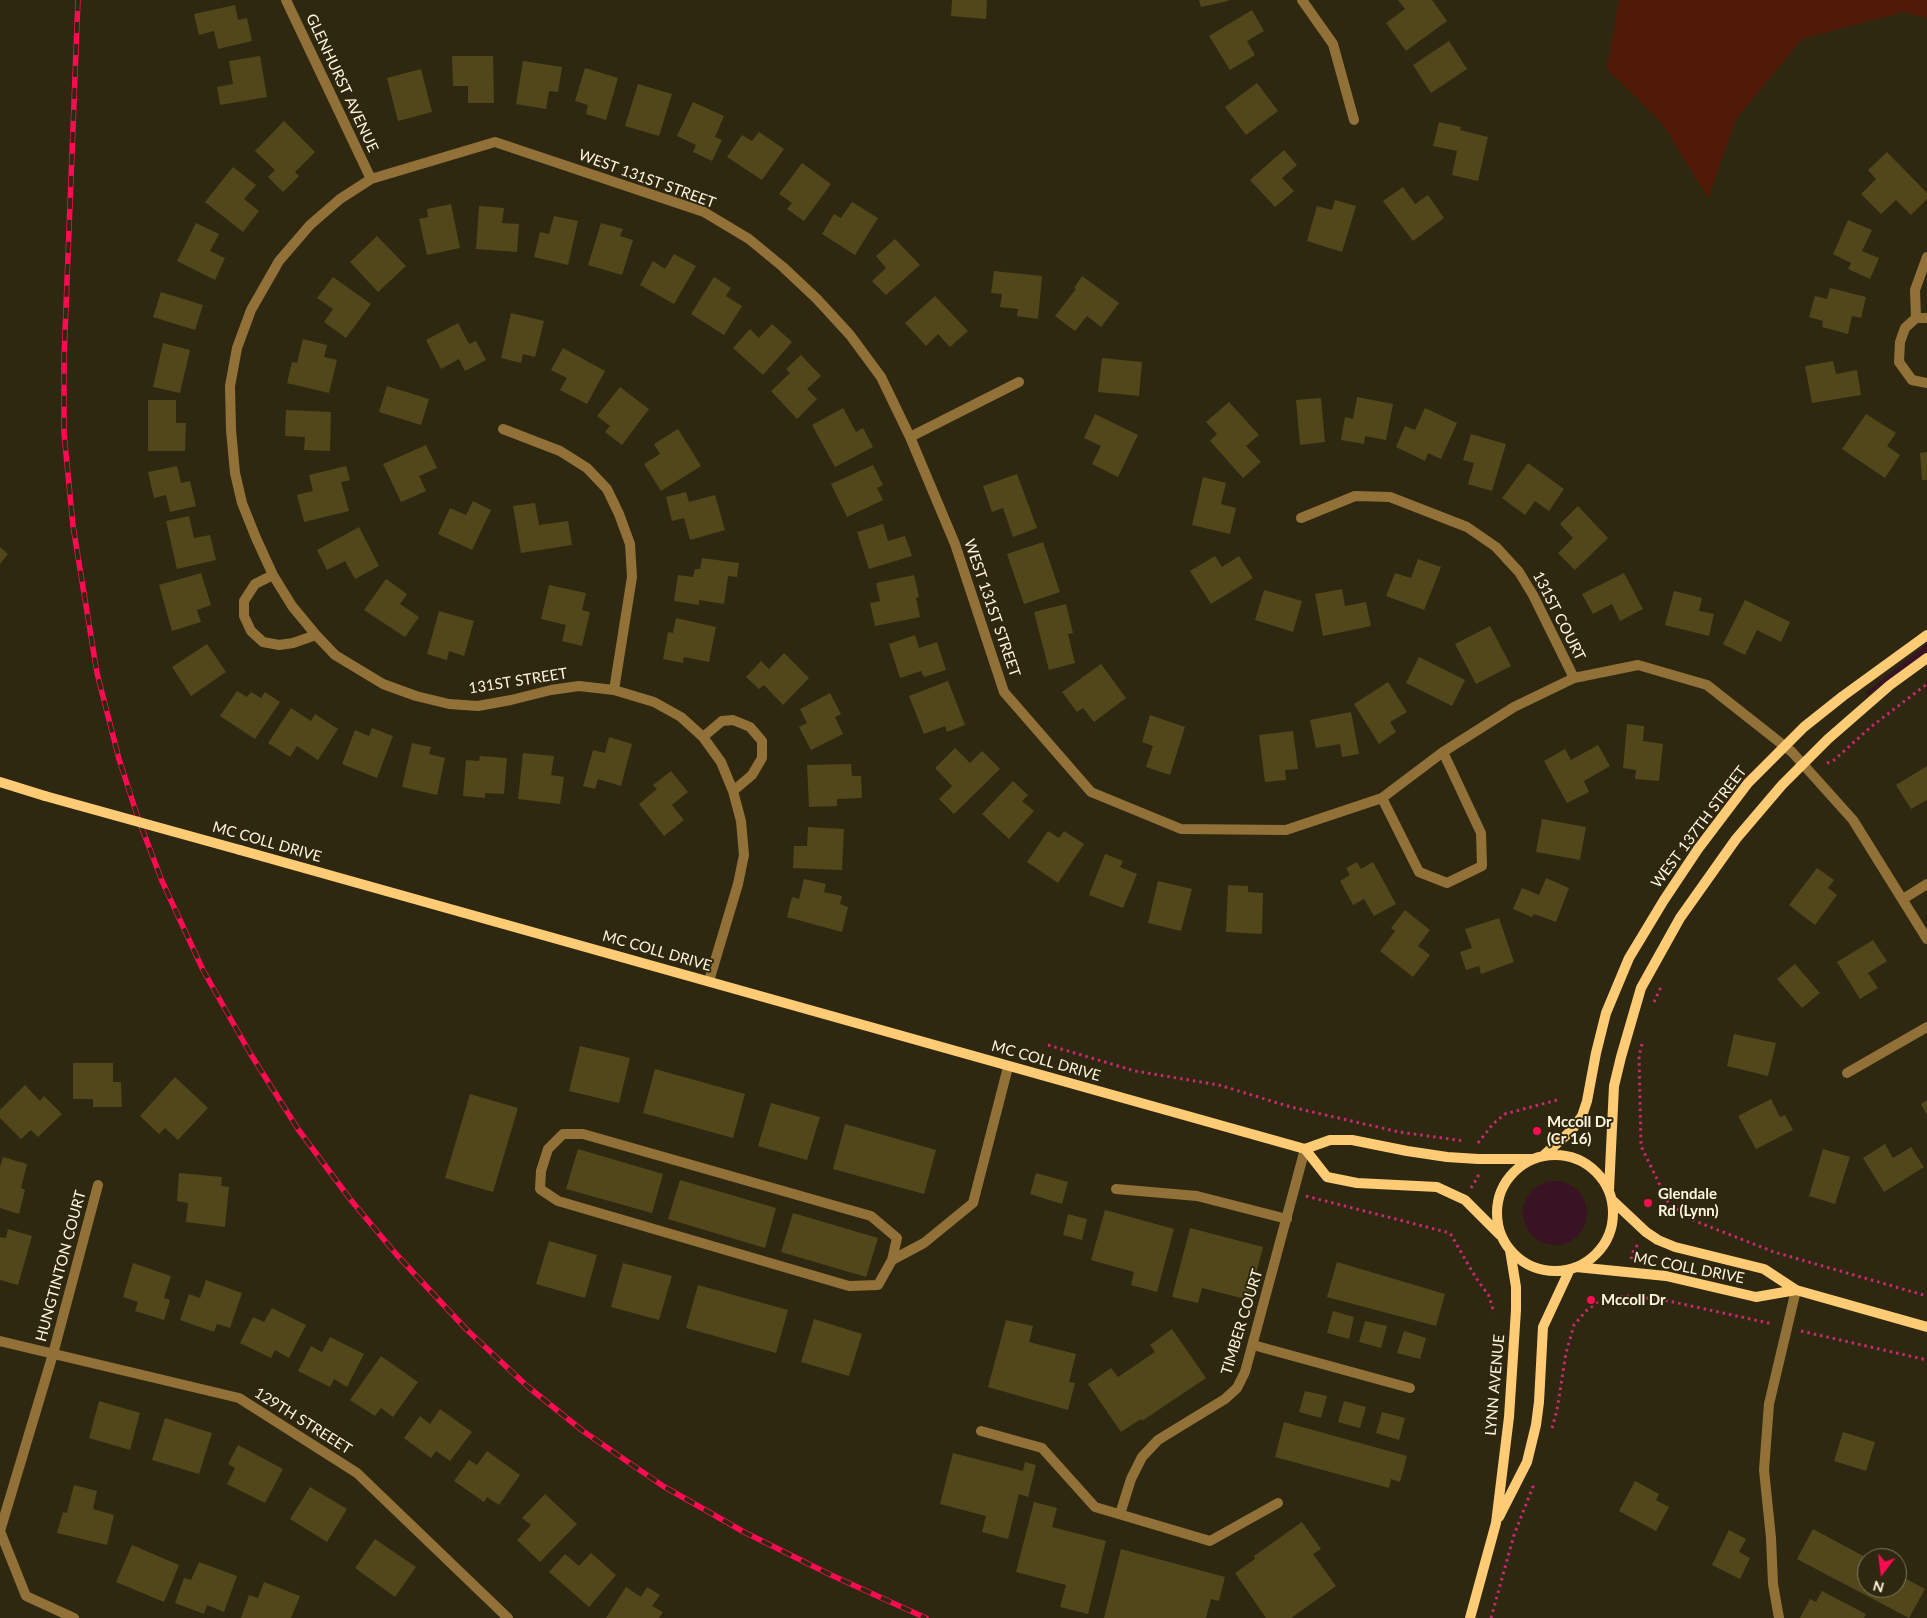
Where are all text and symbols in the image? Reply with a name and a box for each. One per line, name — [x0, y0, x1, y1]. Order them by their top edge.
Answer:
street label: GLENHURST AVENUE — [302, 11, 382, 155]
street label: WEST 131ST STREET — [576, 146, 718, 212]
street label: WEST 131ST STREET — [960, 537, 1024, 679]
street label: 131ST COURT — [1529, 568, 1589, 664]
street label: 131ST STREET — [467, 664, 569, 698]
street label: WEST 137TH STREET — [1647, 763, 1751, 891]
street label: MC COLL DRIVE — [210, 818, 324, 866]
street label: MC COLL DRIVE — [600, 927, 714, 975]
street label: MC COLL DRIVE — [989, 1037, 1103, 1085]
place label: Mccoll Dr (Cr 16) — [1547, 1113, 1612, 1148]
marker: Mccoll Dr (Cr 16) — [1531, 1125, 1543, 1137]
place label: Glendale Rd (Lynn) — [1658, 1185, 1719, 1220]
street label: HUNGTINTON COURT — [32, 1188, 90, 1344]
marker: Glendale Rd (Lynn) — [1642, 1197, 1654, 1209]
street label: MC COLL DRIVE — [1632, 1248, 1746, 1288]
street label: TIMBER COURT — [1217, 1267, 1267, 1377]
place label: Mccoll Dr — [1601, 1291, 1666, 1309]
marker: Mccoll Dr — [1585, 1294, 1597, 1306]
street label: LYNN AVENUE — [1482, 1334, 1508, 1436]
street label: 129TH STREEET — [251, 1384, 355, 1458]
north arrow — [1857, 1548, 1907, 1598]
text: N — [1871, 1577, 1886, 1597]

